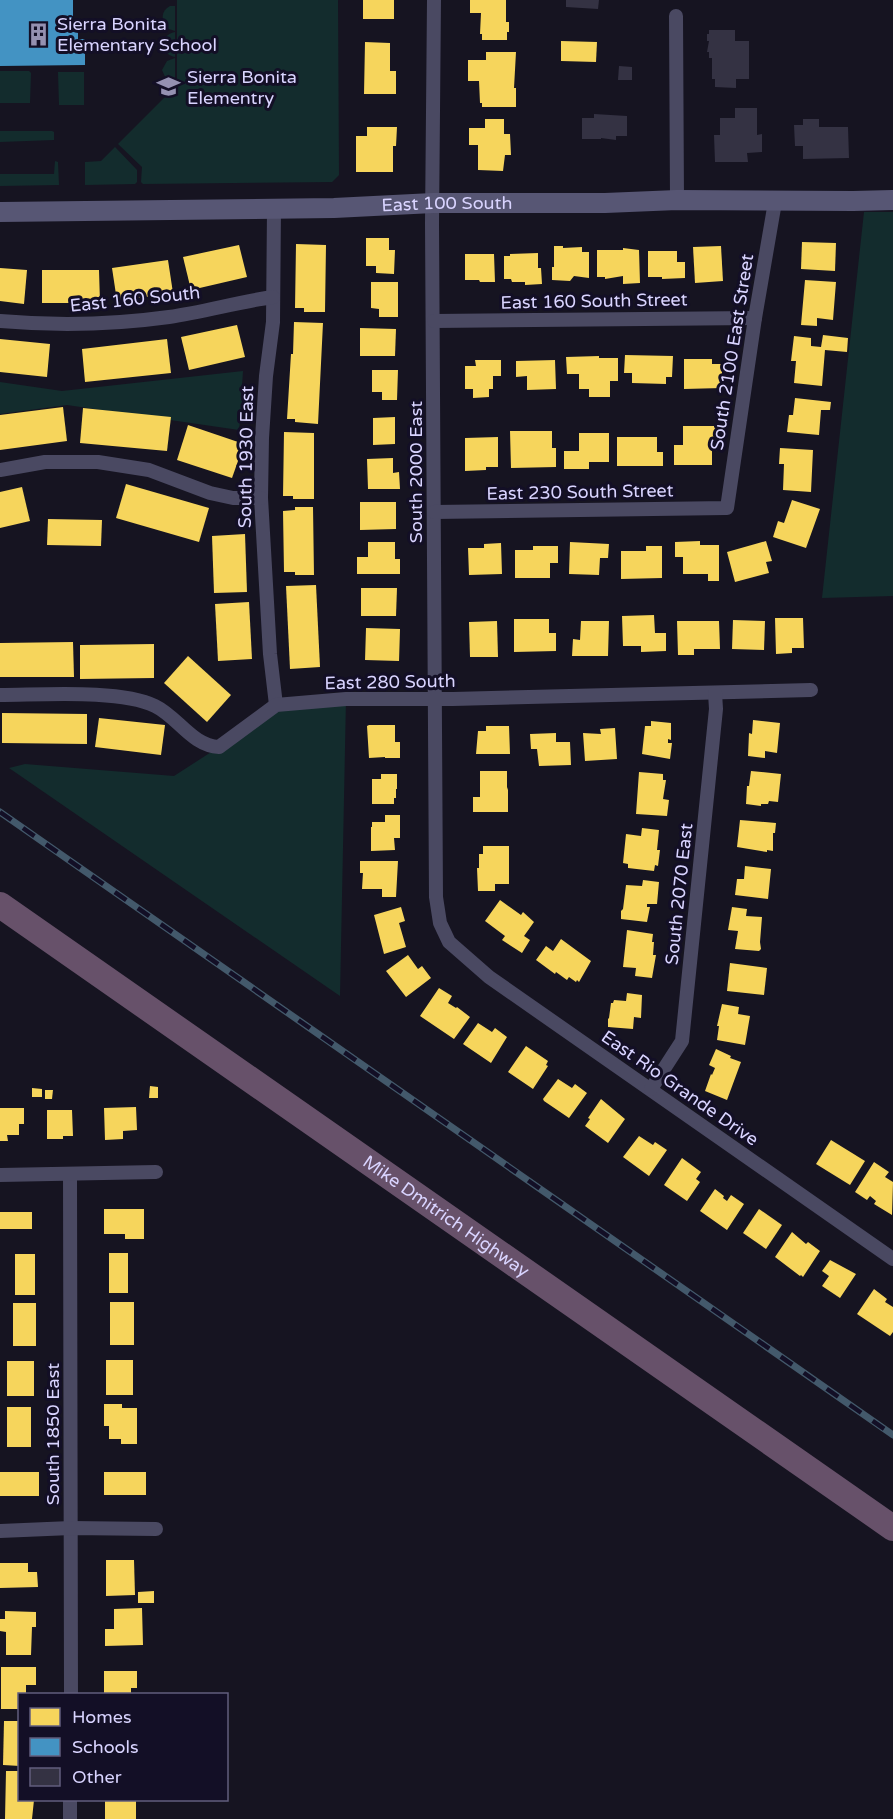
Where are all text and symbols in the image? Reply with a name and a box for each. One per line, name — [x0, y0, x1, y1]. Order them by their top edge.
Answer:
place label: Sierra Bonita Elementary School — [57, 13, 217, 56]
building icon: Sierra Bonita Elementary School — [26, 21, 52, 47]
place label: Sierra Bonita Elementry — [187, 66, 297, 109]
school or university icon: Sierra Bonita Elementry — [156, 74, 182, 100]
street label: East 100 South — [381, 192, 512, 217]
street label: South 2100 East Street — [706, 252, 758, 452]
street label: East 160 South — [69, 281, 201, 317]
street label: East 160 South Street — [500, 288, 688, 314]
street label: South 1930 East — [234, 386, 258, 528]
street label: South 2000 East — [405, 401, 427, 543]
street label: East 230 South Street — [486, 479, 674, 505]
street label: East 280 South — [324, 670, 456, 694]
street label: South 2070 East — [661, 822, 697, 966]
street label: East Rio Grande Drive — [597, 1025, 763, 1151]
street label: Mike Dmitrich Highway — [359, 1151, 534, 1282]
street label: South 1850 East — [42, 1363, 64, 1505]
legend — [18, 1693, 228, 1801]
text: Homes — [72, 1706, 132, 1728]
text: Schools — [72, 1736, 139, 1758]
text: Other — [72, 1766, 122, 1788]

